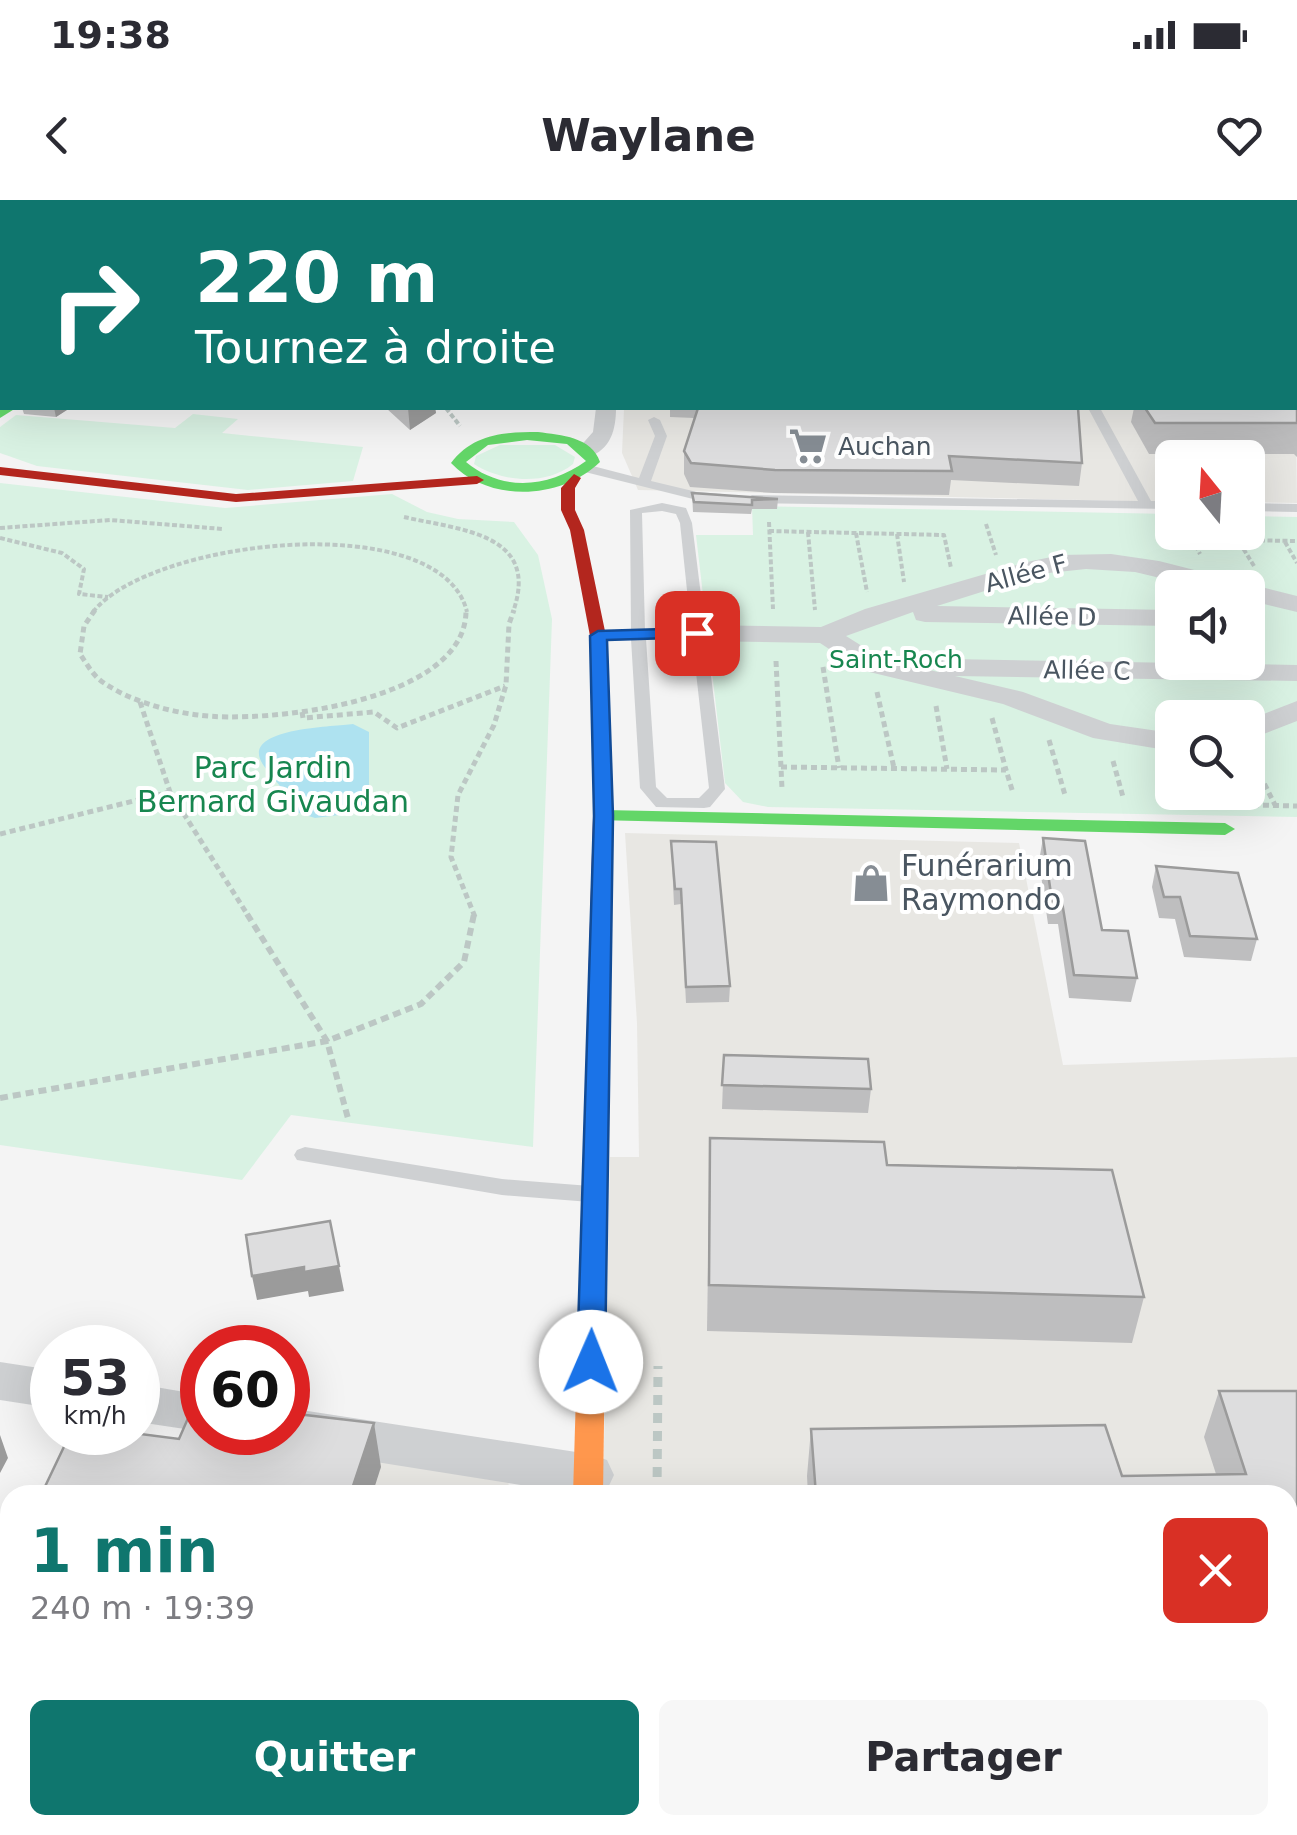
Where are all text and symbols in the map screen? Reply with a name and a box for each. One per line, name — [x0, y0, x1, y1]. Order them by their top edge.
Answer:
text: 19:38 — [50, 13, 171, 57]
icon: back — [30, 108, 85, 163]
icon: heart — [1212, 108, 1267, 163]
text: Waylane — [541, 109, 756, 162]
text: 220 m — [195, 237, 438, 319]
icon: right — [30, 240, 160, 370]
text: Tournez à droite — [195, 321, 556, 374]
supermarket icon: Auchan — [787, 425, 829, 467]
place label: Auchan — [838, 432, 932, 461]
north arrow — [1155, 440, 1265, 550]
map controls — [1155, 440, 1265, 810]
street label: Allée F — [982, 549, 1070, 598]
button: sound — [1155, 570, 1265, 680]
pin — [655, 591, 740, 676]
street label: Allée D — [1007, 601, 1097, 632]
icon: arrive — [670, 606, 725, 661]
park label: Saint-Roch — [829, 645, 963, 674]
street label: Allée C — [1043, 655, 1131, 686]
button: search — [1155, 700, 1265, 810]
park label: Parc Jardin Bernard Givaudan — [137, 750, 409, 819]
place label: Funérarium Raymondo — [901, 848, 1073, 917]
shop icon: Funérarium Raymondo — [850, 862, 892, 904]
position arrow — [539, 1310, 643, 1414]
speed limit sign: 60 — [180, 1325, 310, 1455]
text: 53 — [60, 1349, 130, 1407]
text: km/h — [63, 1401, 127, 1430]
text: 1 min — [30, 1516, 218, 1586]
button: close — [1163, 1518, 1268, 1623]
text: 240 m · 19:39 — [30, 1589, 255, 1627]
button: Quitter — [30, 1700, 639, 1815]
button: Partager — [659, 1700, 1268, 1815]

